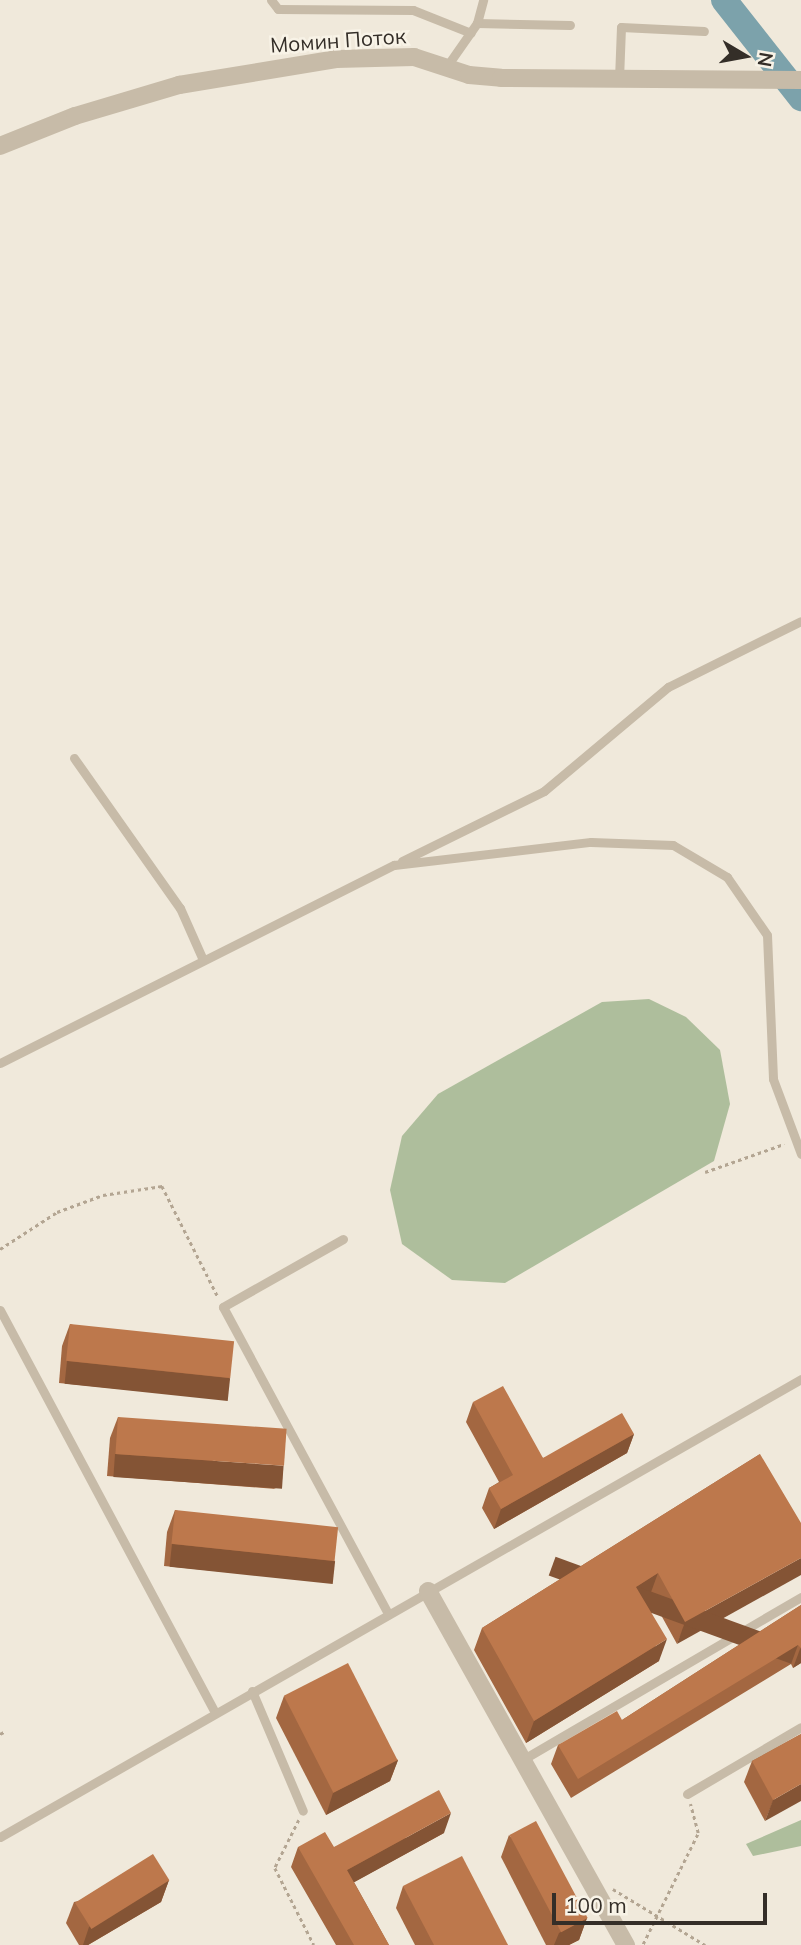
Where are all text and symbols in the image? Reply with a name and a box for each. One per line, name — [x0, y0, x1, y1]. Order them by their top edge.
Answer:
north arrow — [710, 21, 780, 91]
street label: Момин Поток — [269, 23, 407, 57]
text: N — [753, 50, 779, 69]
scale bar — [556, 1878, 771, 1922]
text: 100 m — [565, 1892, 627, 1918]

